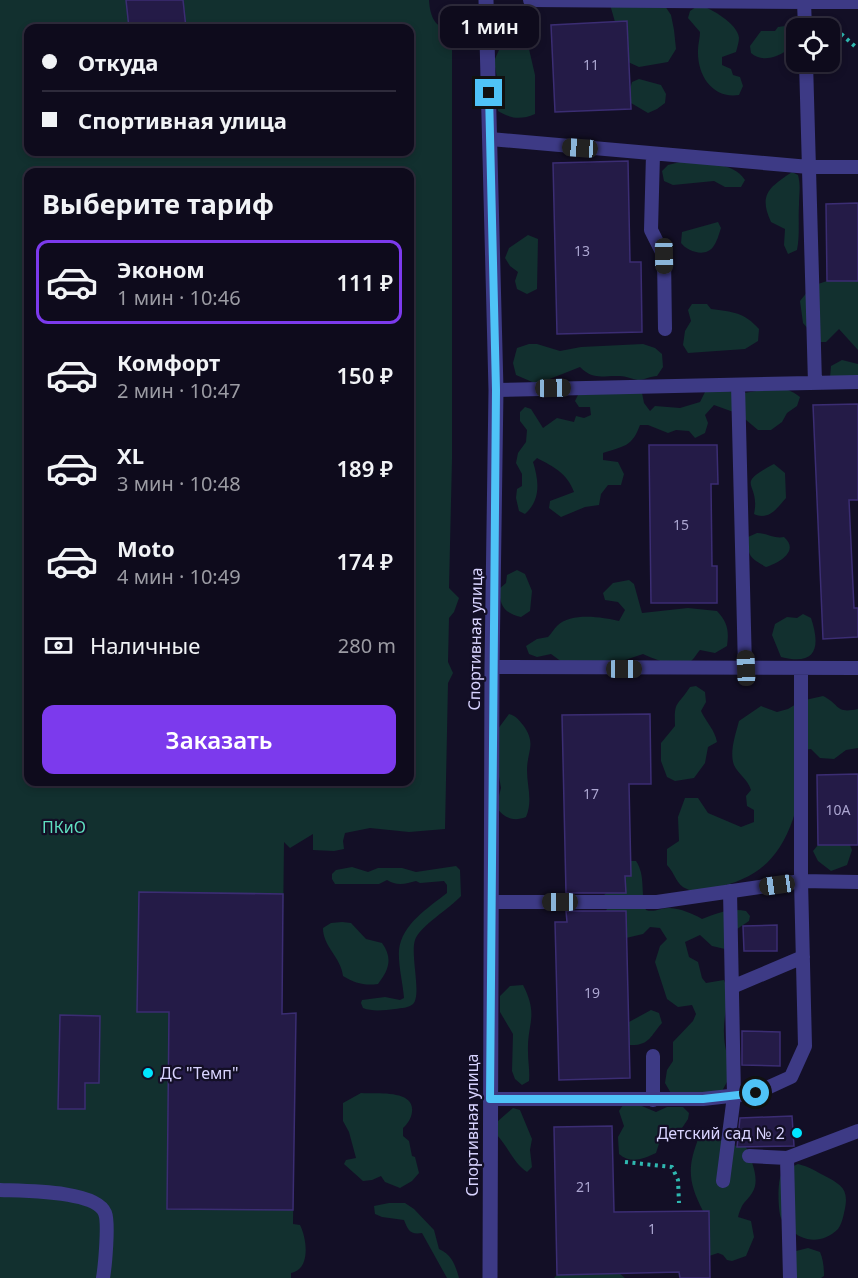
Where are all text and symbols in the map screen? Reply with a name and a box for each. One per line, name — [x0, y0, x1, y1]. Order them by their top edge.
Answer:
callout: 1 мин — [440, 6, 538, 48]
text: 1 мин — [460, 13, 519, 40]
map controls — [786, 18, 840, 72]
button: locate — [786, 18, 840, 72]
text: Откуда — [78, 47, 158, 77]
house number: 11 — [583, 55, 599, 74]
route end — [475, 79, 502, 106]
text: Спортивная улица — [78, 105, 287, 135]
car — [561, 138, 599, 158]
text: Выберите тариф — [42, 185, 274, 222]
car — [655, 238, 673, 274]
house number: 13 — [574, 241, 590, 260]
text: Эконом — [117, 254, 205, 284]
icon: car — [45, 255, 99, 309]
text: 111 ₽ — [336, 267, 393, 297]
text: 1 мин · 10:46 — [117, 284, 241, 311]
text: Комфорт — [117, 347, 220, 377]
icon: car — [45, 348, 99, 402]
text: 150 ₽ — [336, 360, 393, 390]
text: 2 мин · 10:47 — [117, 377, 241, 404]
car — [535, 379, 571, 397]
text: XL — [117, 440, 144, 470]
icon: car — [45, 441, 99, 495]
text: 189 ₽ — [336, 453, 393, 483]
text: 3 мин · 10:48 — [117, 470, 241, 497]
house number: 15 — [673, 515, 689, 534]
text: Moto — [117, 533, 175, 563]
icon: car — [45, 534, 99, 588]
text: 174 ₽ — [336, 546, 393, 576]
text: 4 мин · 10:49 — [117, 563, 241, 590]
street label: Спортивная улица — [463, 567, 487, 711]
icon: cash — [42, 629, 75, 662]
text: Наличные — [90, 630, 200, 660]
text: 280 m — [338, 632, 396, 659]
car — [736, 650, 756, 686]
car — [606, 660, 642, 678]
button: Заказать — [42, 705, 396, 774]
house number: 17 — [583, 784, 599, 803]
house number: 10А — [826, 800, 851, 819]
park label: ПКиО — [42, 816, 86, 838]
car — [758, 874, 796, 896]
car — [542, 893, 578, 911]
house number: 19 — [584, 983, 600, 1002]
street label: Спортивная улица — [461, 1054, 483, 1196]
place label: ДС "Темп" — [160, 1062, 239, 1084]
marker: ДС "Темп" — [141, 1066, 155, 1080]
route start — [742, 1079, 769, 1106]
place label: Детский сад № 2 — [657, 1122, 785, 1144]
marker: Детский сад № 2 — [790, 1126, 804, 1140]
house number: 21 — [576, 1177, 592, 1196]
house number: 1 — [648, 1219, 656, 1238]

